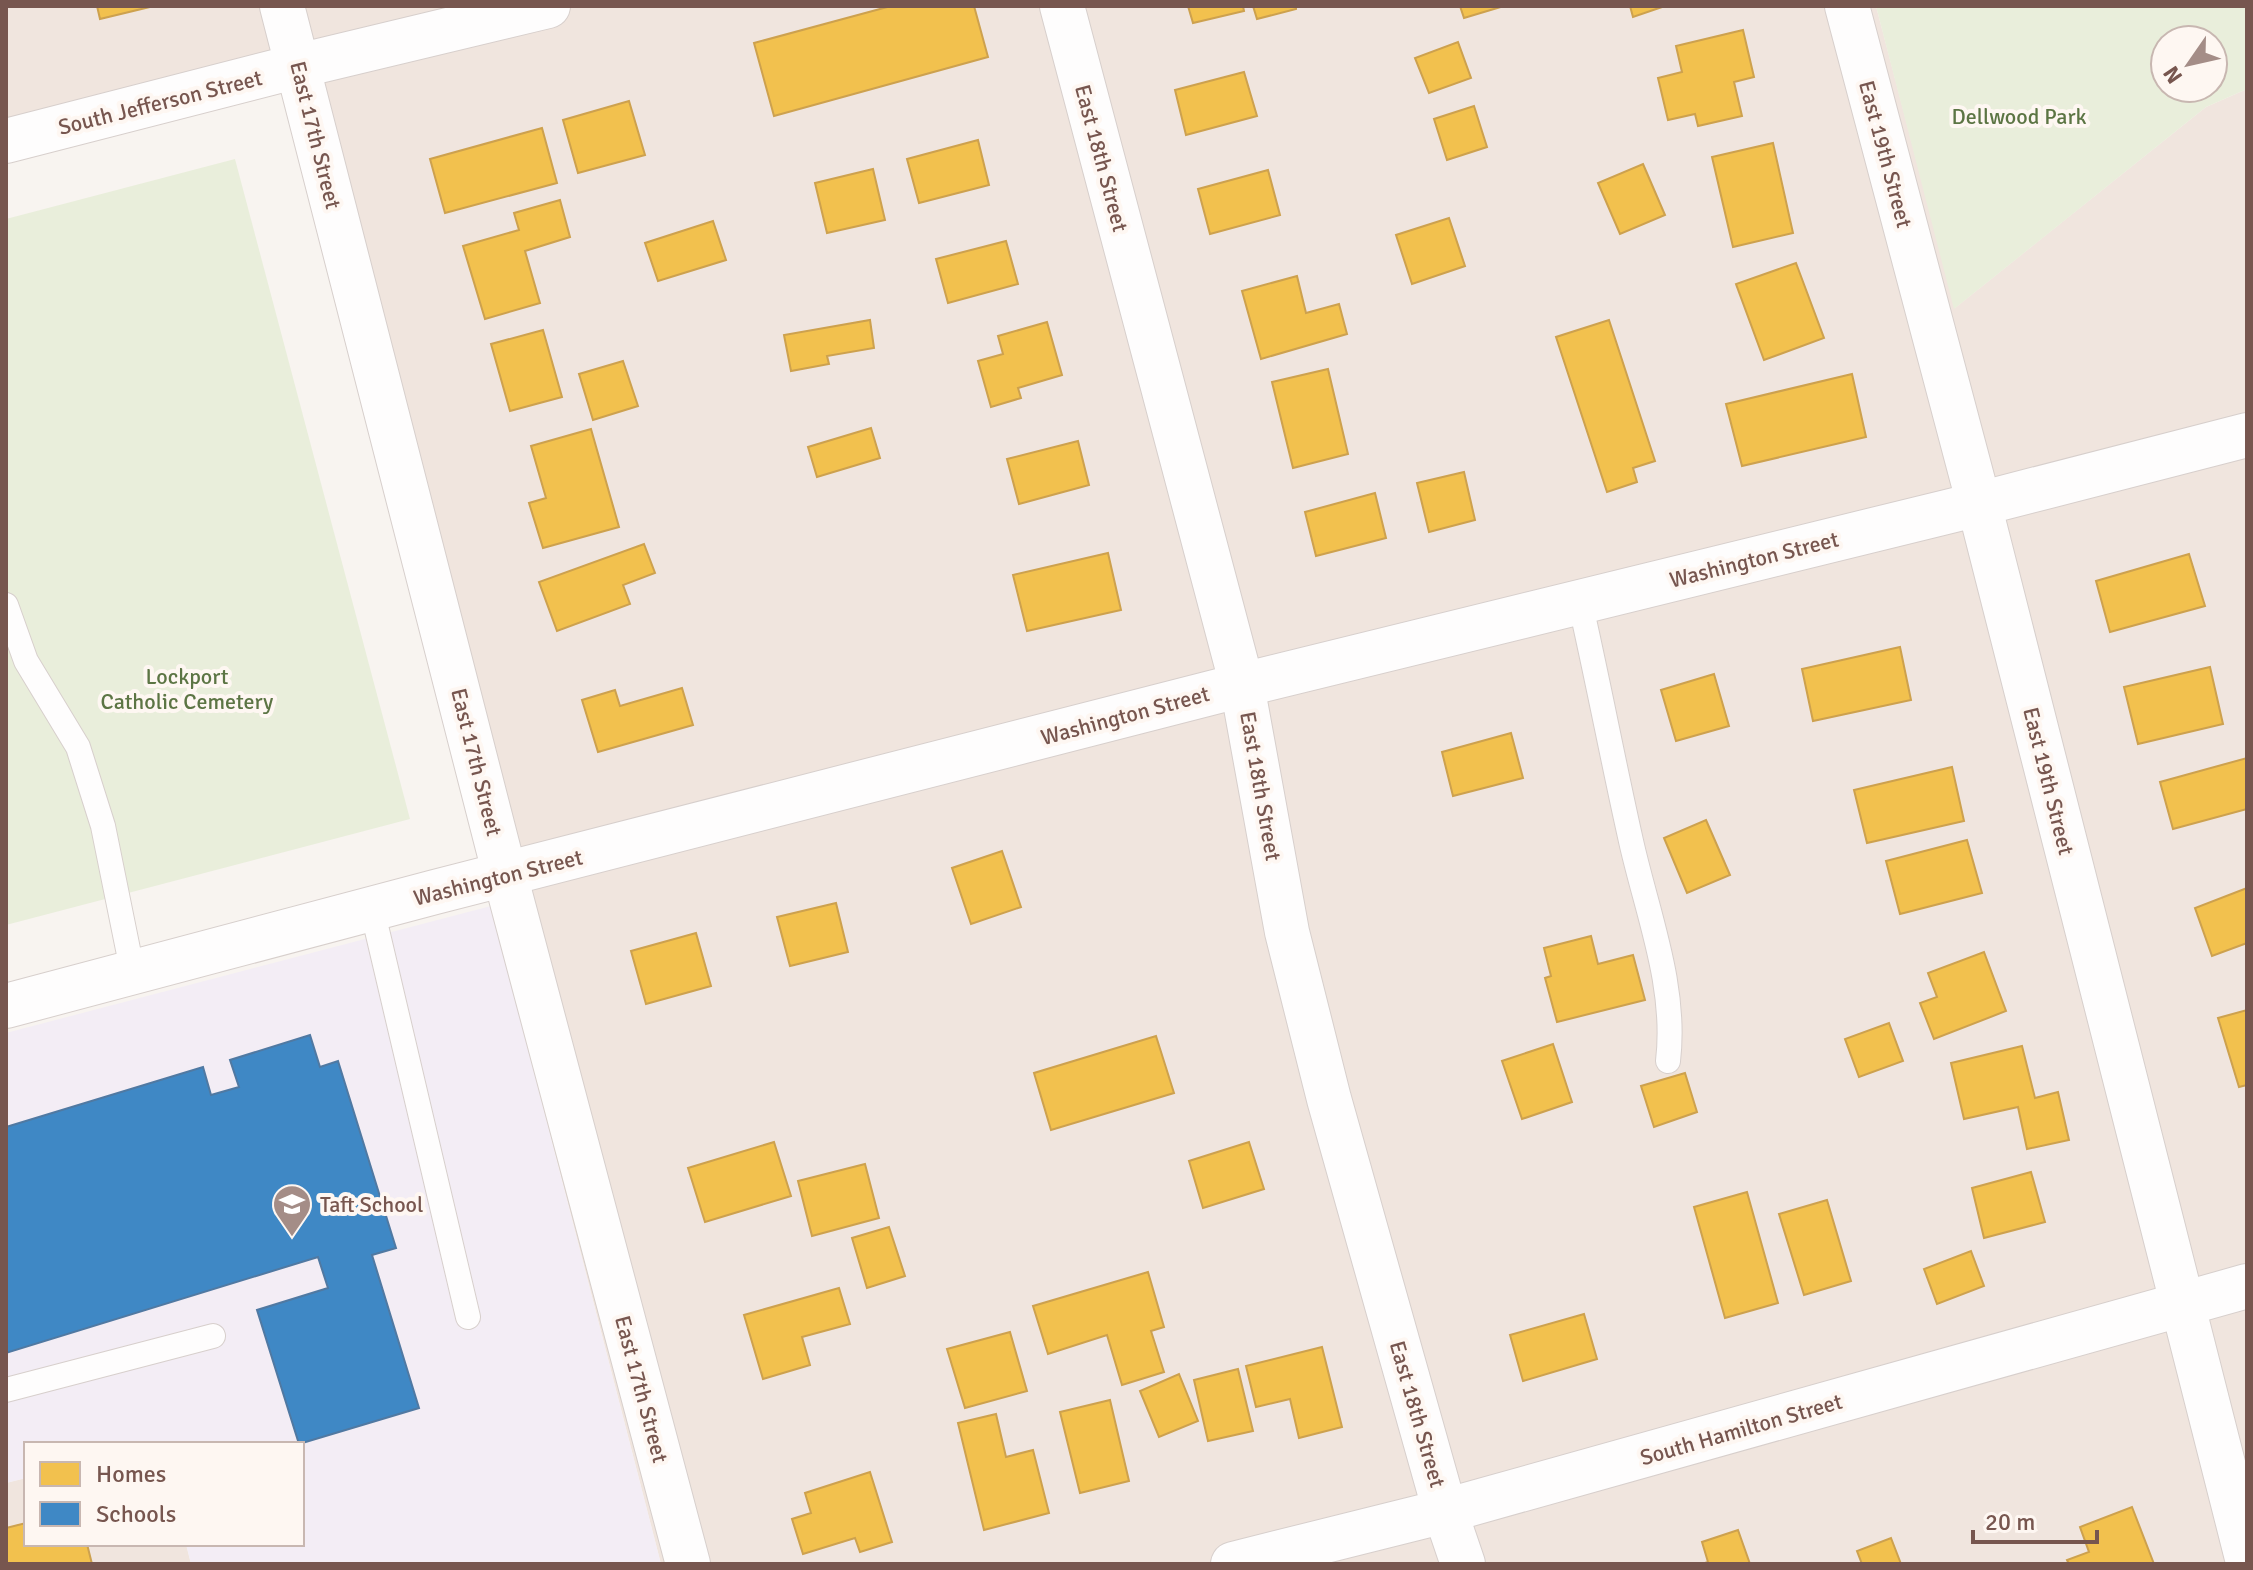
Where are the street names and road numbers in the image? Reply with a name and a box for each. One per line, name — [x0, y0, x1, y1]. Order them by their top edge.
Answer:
street label: East 17th Street — [284, 58, 347, 212]
street label: South Jefferson Street — [55, 64, 265, 141]
street label: East 19th Street — [1853, 78, 1918, 231]
street label: East 18th Street — [1069, 82, 1134, 235]
street label: Washington Street — [1667, 525, 1842, 594]
street label: Washington Street — [1038, 680, 1213, 751]
street label: East 17th Street — [445, 685, 508, 839]
street label: East 19th Street — [2017, 704, 2080, 858]
street label: East 18th Street — [1234, 709, 1287, 863]
street label: Washington Street — [411, 843, 586, 912]
street label: East 17th Street — [609, 1313, 674, 1466]
street label: East 18th Street — [1384, 1338, 1451, 1491]
street label: South Hamilton Street — [1637, 1388, 1846, 1471]

